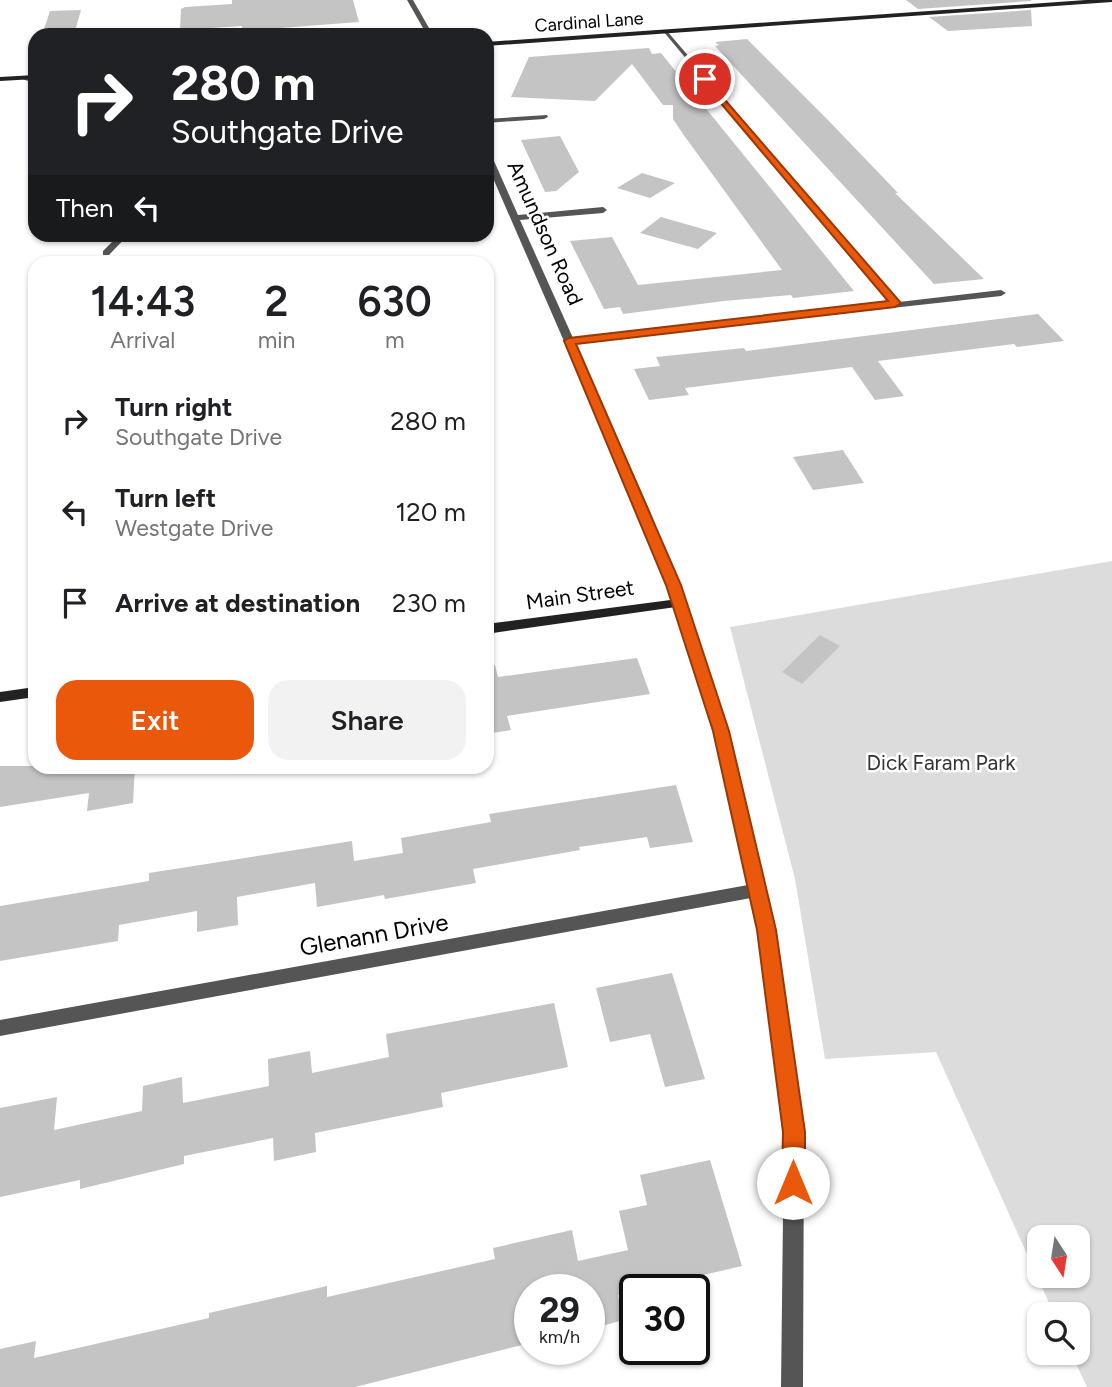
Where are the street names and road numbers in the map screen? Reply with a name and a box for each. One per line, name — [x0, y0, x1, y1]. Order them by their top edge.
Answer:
street label: Cardinal Lane — [534, 7, 644, 37]
street label: Amundson Road — [503, 157, 588, 309]
street label: Main Street — [524, 575, 636, 614]
street label: Glenann Drive — [297, 907, 451, 962]

